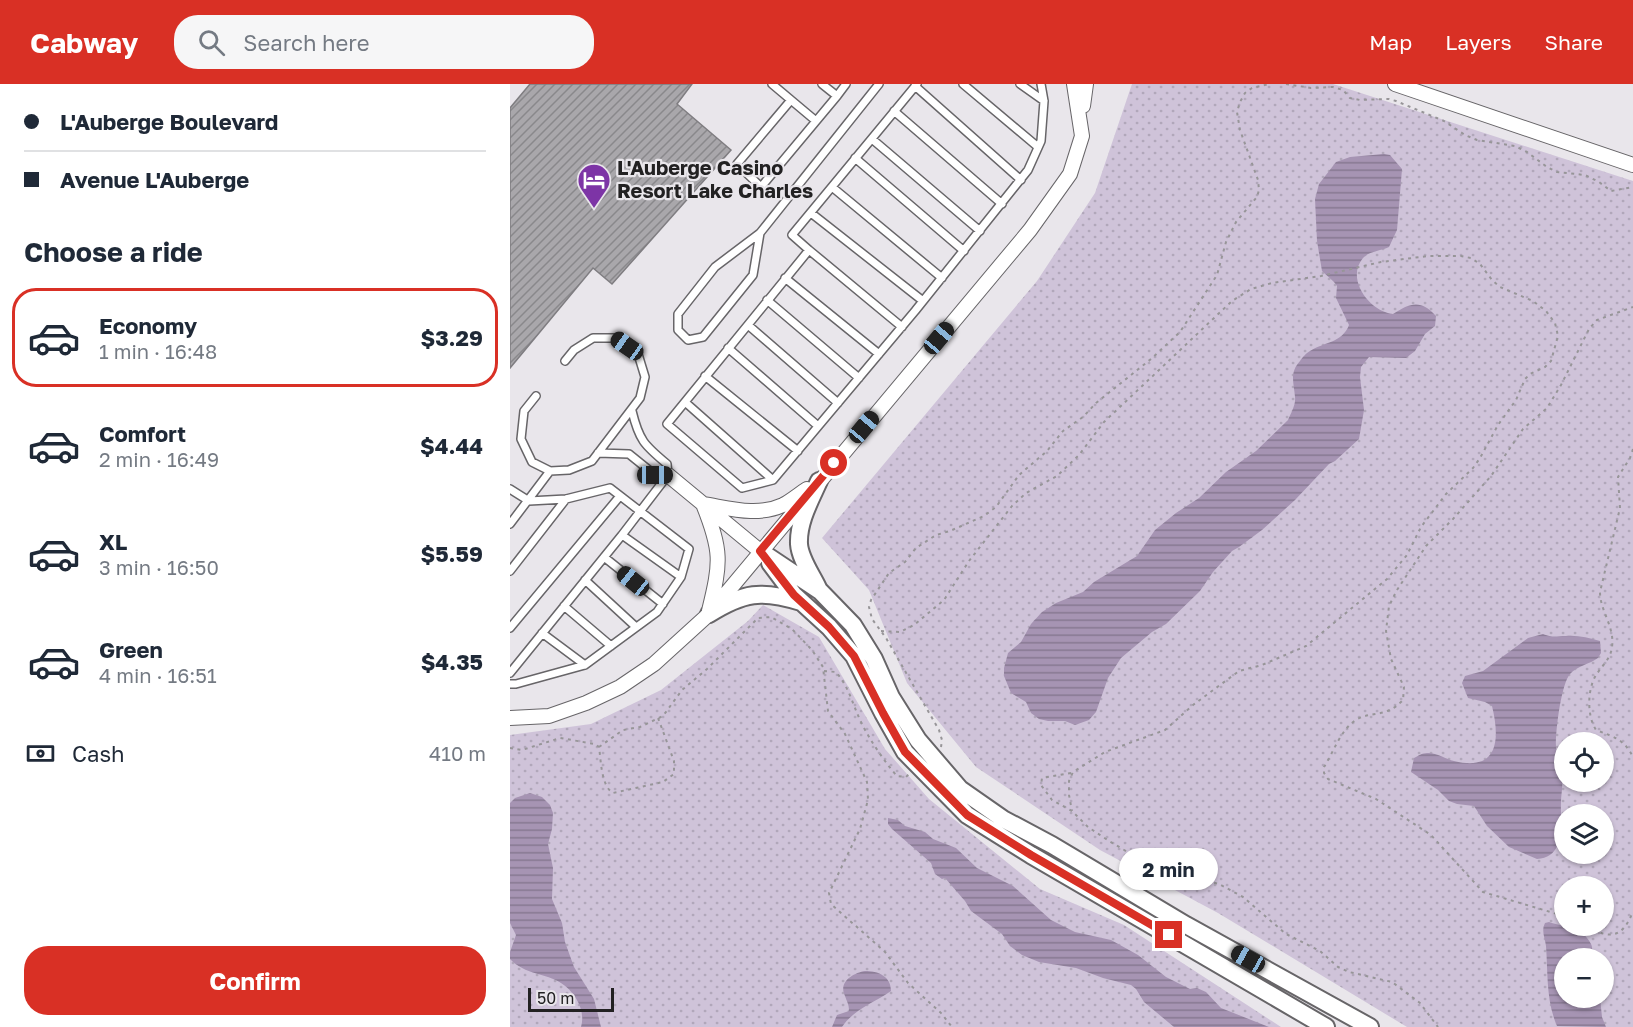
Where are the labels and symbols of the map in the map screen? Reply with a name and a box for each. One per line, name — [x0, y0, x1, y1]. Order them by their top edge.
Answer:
place label: L'Auberge Casino Resort Lake Charles — [617, 155, 813, 202]
hotel icon: L'Auberge Casino Resort Lake Charles — [576, 162, 612, 209]
car — [921, 318, 957, 358]
car — [607, 328, 647, 364]
car — [846, 407, 882, 447]
route start — [820, 449, 847, 476]
car — [637, 466, 673, 484]
car — [613, 563, 653, 599]
callout: 2 min — [1120, 848, 1218, 890]
route end — [1155, 921, 1182, 948]
car — [1228, 942, 1268, 976]
scale bar — [528, 985, 614, 1012]

